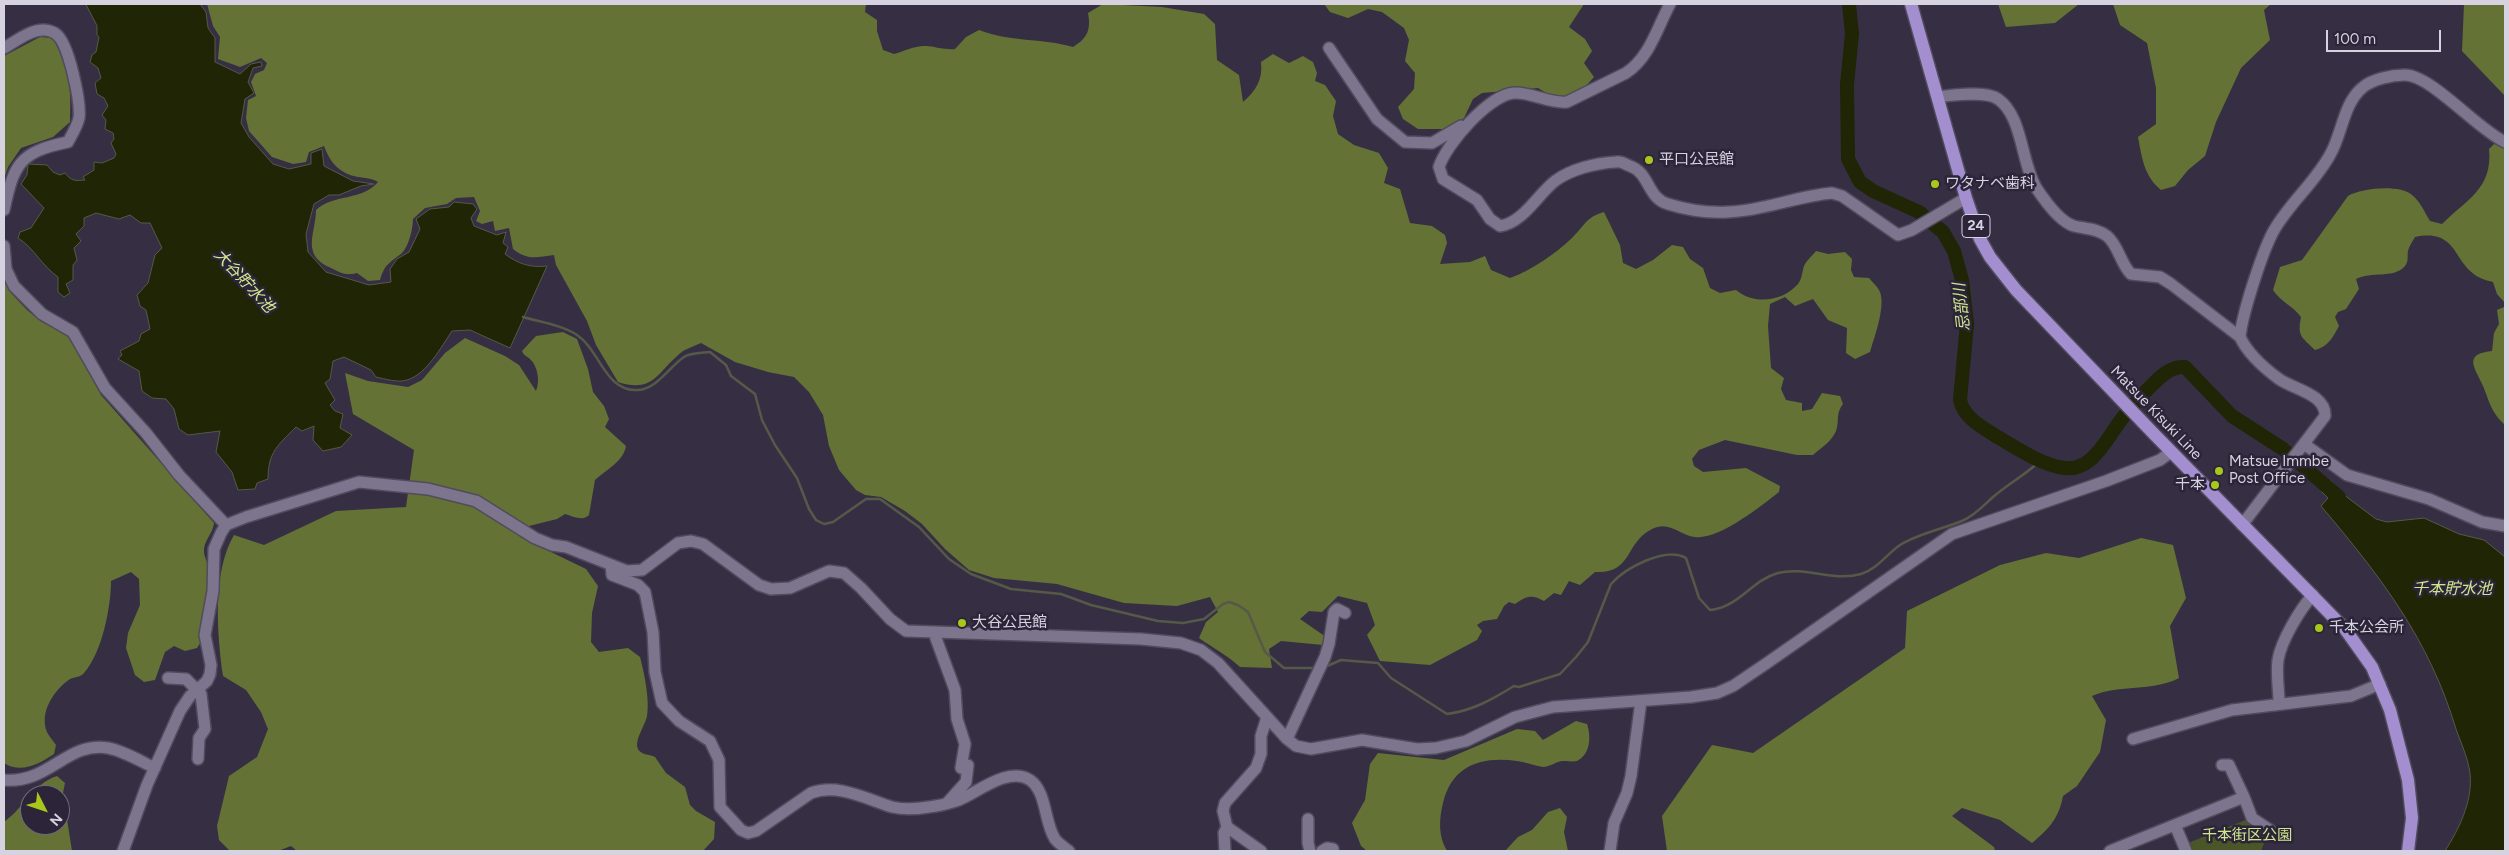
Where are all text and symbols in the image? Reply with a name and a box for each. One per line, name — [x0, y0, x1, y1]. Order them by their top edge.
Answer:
scale bar — [2329, 20, 2444, 52]
text: 100 m — [2334, 30, 2376, 48]
place label: 平口公民館 — [1659, 151, 1734, 169]
marker: 平口公民館 — [1643, 154, 1655, 166]
place label: ワタナベ歯科 — [1945, 175, 2035, 193]
marker: ワタナベ歯科 — [1929, 178, 1941, 190]
road number: 24 — [1962, 215, 1990, 238]
water label: 大谷貯水池 — [210, 245, 278, 317]
water label: 忌部川 — [1950, 282, 1974, 332]
street label: Matsue Kisuki Line — [2107, 362, 2205, 464]
place label: Matsue Immbe Post Office — [2229, 453, 2329, 488]
marker: Matsue Immbe Post Office — [2213, 465, 2225, 477]
place label: 千本 — [2175, 476, 2205, 494]
marker: 千本 — [2209, 479, 2221, 491]
water label: 千本貯水池 — [2412, 579, 2492, 599]
place label: 大谷公民館 — [972, 614, 1047, 632]
marker: 大谷公民館 — [956, 617, 968, 629]
place label: 千本公会所 — [2329, 619, 2404, 637]
marker: 千本公会所 — [2313, 622, 2325, 634]
north arrow — [20, 785, 70, 835]
text: N — [46, 810, 66, 829]
park label: 千本街区公園 — [2202, 827, 2292, 845]

